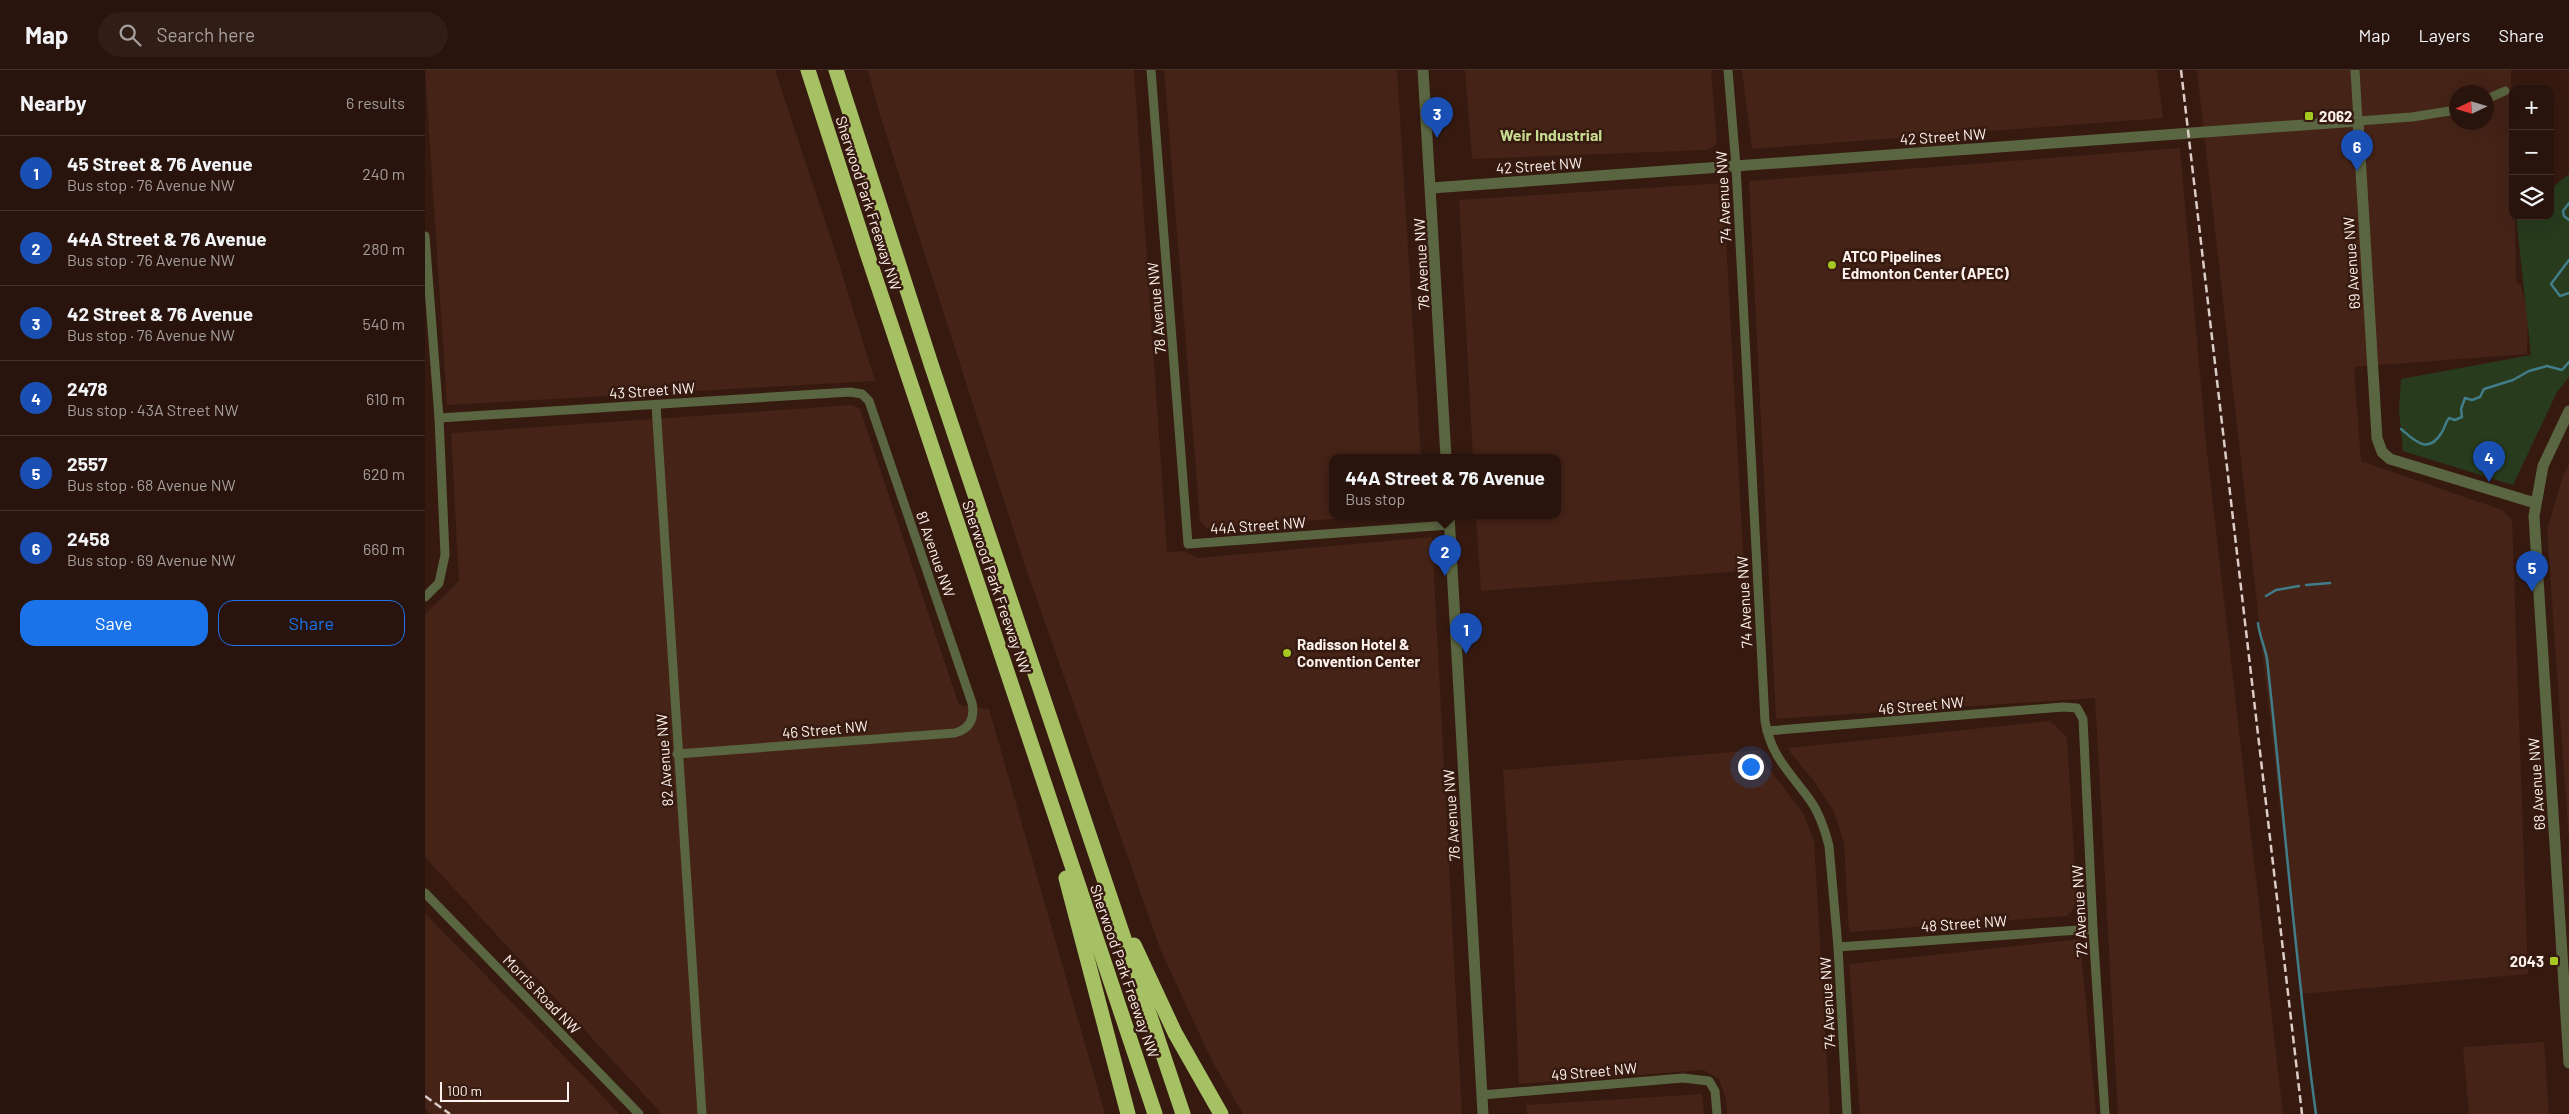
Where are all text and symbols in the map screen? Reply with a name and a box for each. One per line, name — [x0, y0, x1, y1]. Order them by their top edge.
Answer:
search box — [98, 12, 448, 57]
text: Map — [25, 20, 68, 49]
icon: search — [116, 21, 144, 49]
text: Search here — [156, 23, 255, 46]
text: Map — [2358, 24, 2390, 46]
text: Layers — [2418, 24, 2471, 46]
text: Share — [2499, 24, 2544, 46]
north arrow — [2449, 85, 2494, 130]
map controls — [2509, 85, 2554, 220]
button: + — [2509, 85, 2554, 130]
text: Nearby — [20, 90, 86, 115]
text: 6 results — [346, 93, 405, 112]
pin: 3 — [1421, 97, 1453, 138]
place label: 2062 — [2319, 107, 2352, 125]
marker: 2062 — [2303, 110, 2315, 122]
street label: Sherwood Park Freeway NW — [832, 114, 906, 292]
street label: 42 Street NW — [1899, 124, 1987, 148]
district label: Weir Industrial — [1500, 125, 1602, 144]
pin: 6 — [2341, 130, 2373, 171]
button: − — [2509, 130, 2554, 175]
street label: 74 Avenue NW — [1712, 150, 1734, 244]
text: 45 Street & 76 Avenue — [67, 152, 253, 175]
street label: 42 Street NW — [1495, 153, 1583, 177]
text: 1 — [33, 164, 39, 183]
text: 240 m — [362, 164, 405, 183]
text: Bus stop · 76 Avenue NW — [67, 175, 235, 194]
button: layers — [2509, 175, 2554, 220]
street label: 69 Avenue NW — [2339, 216, 2363, 310]
street label: 76 Avenue NW — [1410, 218, 1432, 310]
text: 44A Street & 76 Avenue — [67, 227, 267, 250]
text: 2 — [32, 239, 40, 258]
text: 280 m — [363, 239, 405, 258]
place label: ATCO Pipelines Edmonton Center (APEC) — [1842, 247, 2010, 282]
text: Bus stop · 76 Avenue NW — [67, 250, 235, 269]
marker: ATCO Pipelines Edmonton Center (APEC) — [1826, 259, 1838, 271]
street label: 78 Avenue NW — [1143, 261, 1169, 355]
text: 42 Street & 76 Avenue — [67, 302, 253, 325]
text: 3 — [32, 314, 40, 333]
text: 540 m — [362, 314, 405, 333]
text: Bus stop · 76 Avenue NW — [67, 325, 235, 344]
text: 2478 — [67, 377, 107, 400]
street label: 43 Street NW — [608, 378, 696, 402]
text: 4 — [31, 389, 41, 408]
text: 610 m — [366, 389, 405, 408]
text: Bus stop · 43A Street NW — [67, 400, 239, 419]
pin: 4 — [2473, 441, 2505, 482]
text: 2557 — [67, 452, 108, 475]
popup — [1329, 454, 1561, 519]
text: 5 — [32, 464, 40, 483]
text: 620 m — [363, 464, 405, 483]
text: 44A Street & 76 Avenue — [1345, 466, 1545, 489]
text: Bus stop · 68 Avenue NW — [67, 475, 236, 494]
text: Bus stop — [1345, 489, 1405, 508]
street label: Sherwood Park Freeway NW — [959, 498, 1035, 676]
street label: 81 Avenue NW — [913, 509, 959, 599]
street label: 44A Street NW — [1210, 513, 1306, 537]
text: 2458 — [67, 527, 110, 550]
pin: 2 — [1429, 535, 1461, 576]
text: 6 — [32, 539, 40, 558]
text: 660 m — [363, 539, 405, 558]
text: Bus stop · 69 Avenue NW — [67, 550, 236, 569]
pin: 5 — [2516, 551, 2548, 592]
street label: 74 Avenue NW — [1733, 555, 1755, 649]
button: Save — [20, 600, 208, 646]
button: Share — [218, 600, 405, 646]
pin: 1 — [1450, 613, 1482, 654]
place label: Radisson Hotel & Convention Center — [1297, 635, 1420, 670]
marker: Radisson Hotel & Convention Center — [1281, 647, 1293, 659]
street label: 46 Street NW — [1877, 692, 1965, 718]
street label: 82 Avenue NW — [652, 713, 676, 807]
street label: 46 Street NW — [781, 716, 869, 742]
street label: 68 Avenue NW — [2524, 737, 2548, 831]
your location — [1738, 754, 1764, 780]
street label: 76 Avenue NW — [1439, 769, 1463, 861]
street label: 72 Avenue NW — [2068, 865, 2090, 957]
street label: Sherwood Park Freeway NW — [1087, 882, 1163, 1060]
street label: 48 Street NW — [1920, 911, 2008, 935]
street label: Morris Road NW — [500, 951, 584, 1037]
place label: 2043 — [2510, 952, 2544, 970]
marker: 2043 — [2548, 955, 2560, 967]
street label: 74 Avenue NW — [1816, 956, 1838, 1050]
street label: 49 Street NW — [1550, 1058, 1638, 1084]
scale bar — [440, 1079, 569, 1102]
text: 100 m — [447, 1082, 482, 1099]

